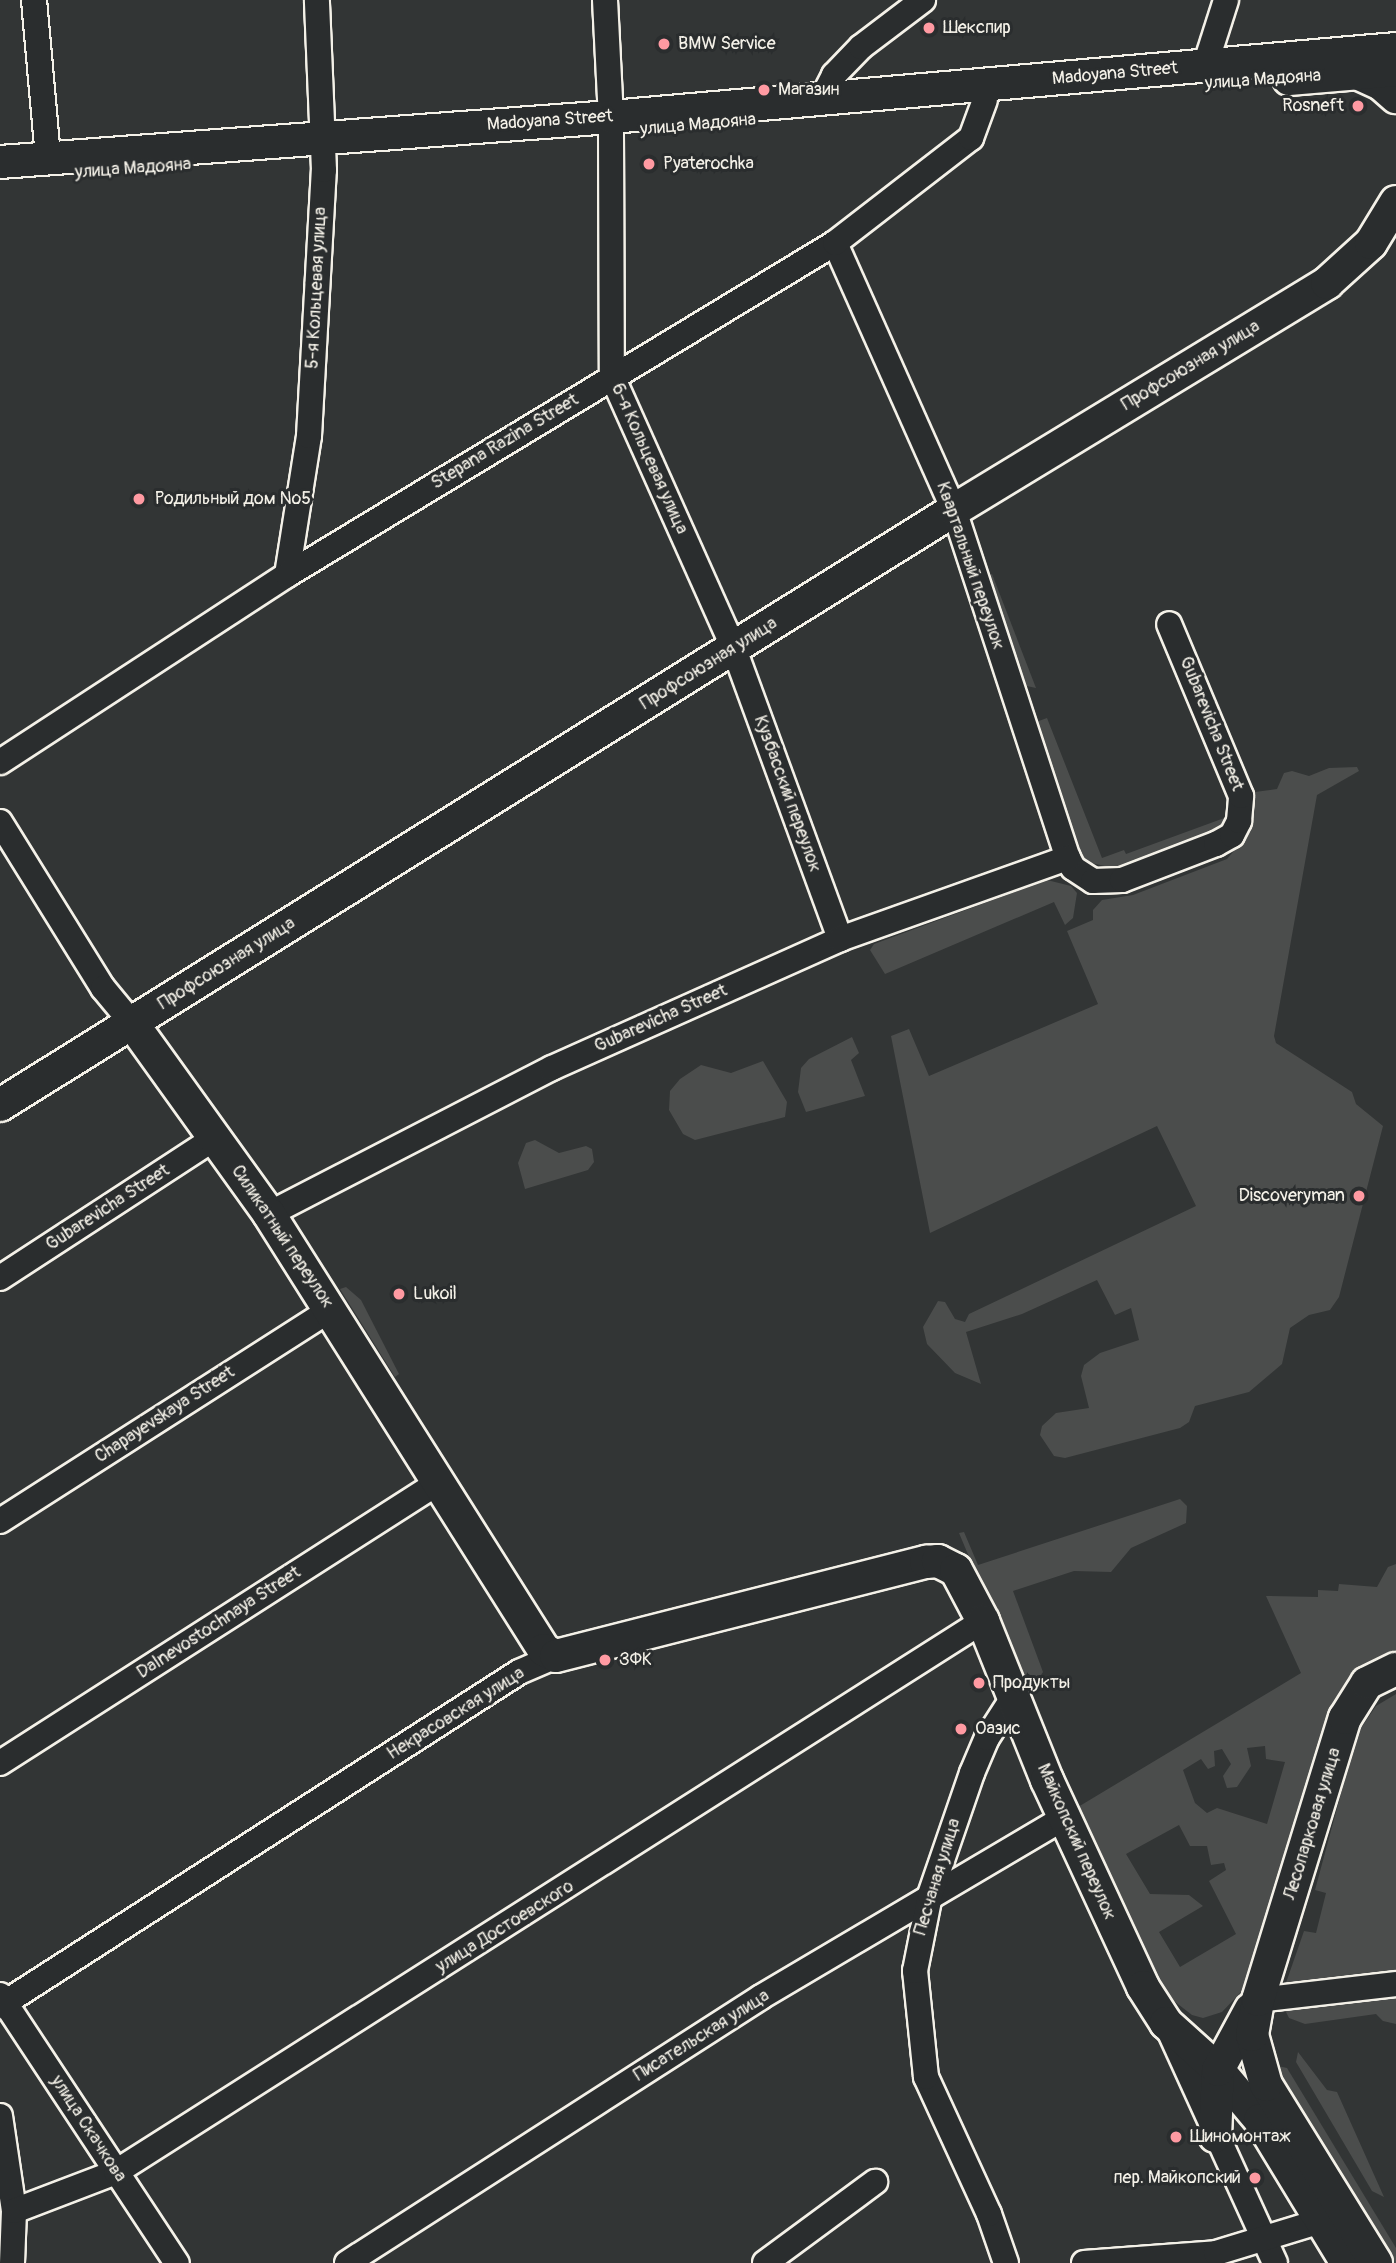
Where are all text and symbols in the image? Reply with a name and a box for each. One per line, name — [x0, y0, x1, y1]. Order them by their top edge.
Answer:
place label: Шекспир — [943, 17, 1011, 39]
marker: Шекспир — [921, 20, 937, 36]
place label: BMW Service — [678, 33, 776, 55]
marker: BMW Service — [656, 36, 672, 52]
street label: Madoyana Street — [1051, 58, 1179, 90]
street label: улица Мадояна — [1204, 65, 1322, 95]
place label: Магазин — [778, 79, 840, 101]
marker: Магазин — [756, 82, 772, 98]
place label: Rosneft — [1282, 95, 1344, 117]
marker: Rosneft — [1350, 98, 1366, 114]
street label: Madoyana Street — [486, 106, 614, 136]
street label: улица Мадояна — [639, 109, 757, 141]
place label: Pyaterochka — [663, 153, 754, 175]
street label: улица Мадояна — [74, 154, 192, 184]
marker: Pyaterochka — [641, 156, 657, 172]
street label: 5-я Кольцевая улица — [302, 206, 332, 370]
street label: Профсоюзная улица — [1118, 316, 1264, 416]
street label: 6-я Кольцевая улица — [606, 380, 692, 538]
street label: Stepana Razina Street — [427, 390, 583, 494]
street label: Квартальный переулок — [931, 479, 1009, 653]
place label: Родильный дом №5 — [155, 488, 311, 510]
marker: Родильный дом №5 — [129, 489, 149, 509]
street label: Профсоюзная улица — [636, 613, 782, 715]
street label: Gubarevicha Street — [1174, 654, 1248, 794]
street label: Кузбасский переулок — [749, 713, 825, 875]
street label: Профсоюзная улица — [154, 913, 300, 1015]
street label: Gubarevicha Street — [591, 980, 731, 1058]
street label: Gubarevicha Street — [42, 1160, 174, 1256]
street label: Силикатный переулок — [226, 1161, 338, 1313]
place label: Discoveryman — [1239, 1185, 1345, 1207]
marker: Discoveryman — [1351, 1188, 1367, 1204]
place label: Lukoil — [413, 1283, 457, 1305]
marker: Lukoil — [391, 1286, 407, 1302]
street label: Chapayevskaya Street — [91, 1362, 239, 1468]
street label: Dalnevostochnaya Street — [133, 1562, 305, 1684]
place label: ЗФК — [619, 1649, 652, 1671]
marker: ЗФК — [597, 1652, 613, 1668]
street label: Некрасовская улица — [383, 1663, 529, 1765]
place label: Продукты — [993, 1672, 1070, 1694]
marker: Продукты — [971, 1675, 987, 1691]
place label: Оазис — [975, 1718, 1021, 1740]
marker: Оазис — [953, 1721, 969, 1737]
street label: Лесопарковая улица — [1280, 1745, 1346, 1903]
street label: Майкопский переулок — [1032, 1761, 1120, 1923]
street label: Песчаная улица — [910, 1816, 966, 1938]
street label: улица Достоевского — [432, 1876, 578, 1978]
street label: Писательская улица — [630, 1986, 774, 2086]
street label: улица Скачкова — [46, 2072, 130, 2186]
place label: Шиномонтаж — [1190, 2126, 1291, 2148]
marker: Шиномонтаж — [1168, 2129, 1184, 2145]
place label: пер. Майкопский — [1113, 2167, 1241, 2189]
marker: пер. Майкопский — [1247, 2170, 1263, 2186]

